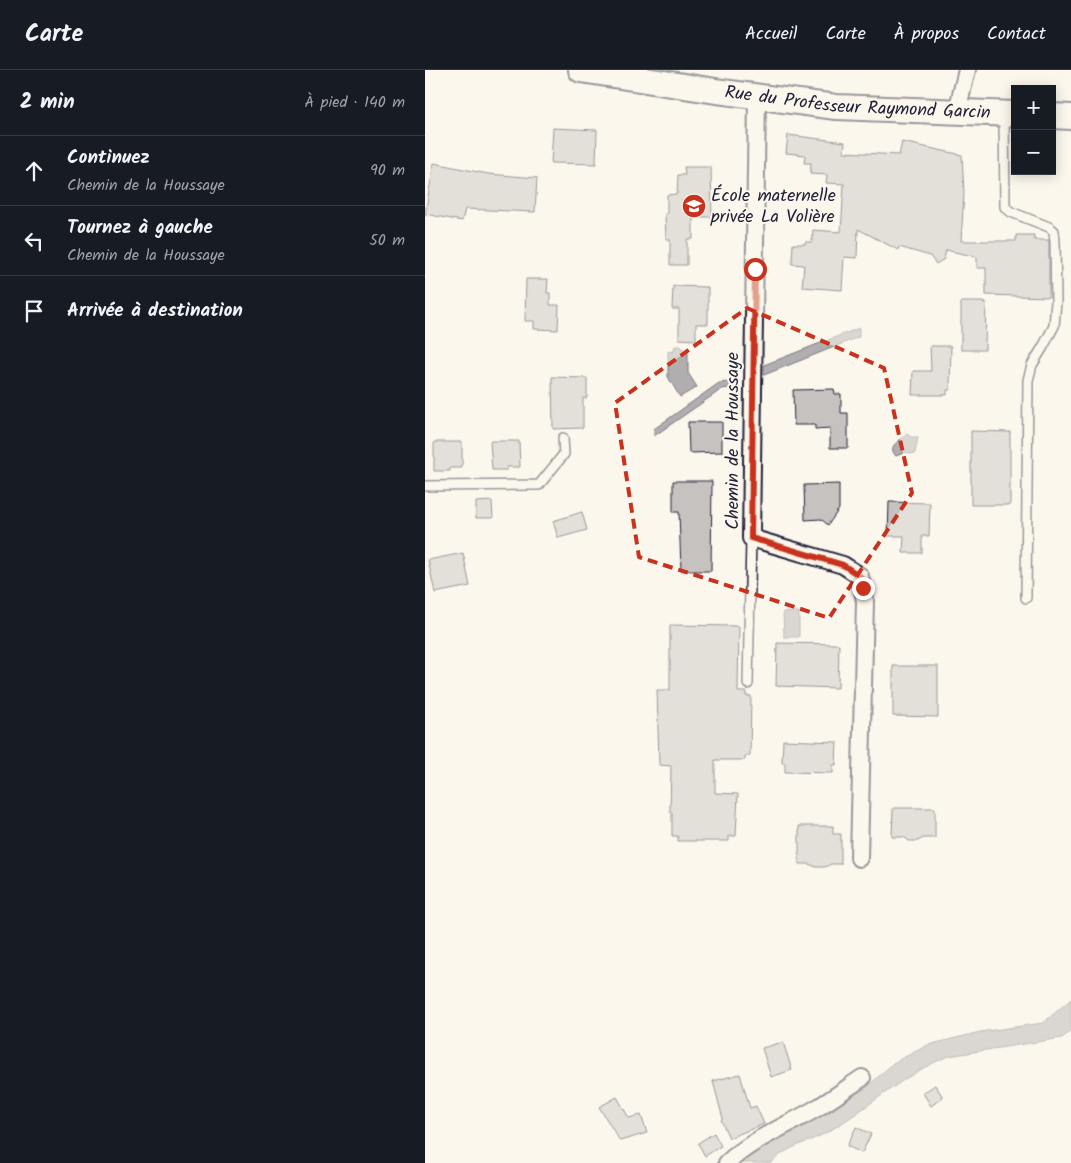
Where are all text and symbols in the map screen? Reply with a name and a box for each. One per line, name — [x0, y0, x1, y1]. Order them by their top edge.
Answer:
text: Carte — [25, 15, 83, 54]
text: Accueil — [745, 20, 798, 49]
text: Carte — [826, 20, 866, 49]
text: À propos — [894, 20, 959, 49]
text: Contact — [987, 20, 1046, 49]
street label: Rue du Professeur Raymond Garcin — [723, 78, 991, 128]
map controls — [1011, 85, 1056, 175]
button: + — [1011, 85, 1056, 130]
text: 2 min — [20, 86, 75, 119]
text: À pied · 140 m — [305, 90, 405, 115]
button: − — [1011, 130, 1056, 175]
text: Continuez — [67, 143, 150, 173]
icon: ahead — [20, 157, 48, 185]
text: 90 m — [370, 158, 405, 183]
text: Chemin de la Houssaye — [67, 173, 225, 198]
place label: École maternelle privée La Volière — [710, 182, 836, 232]
school or university icon: École maternelle privée La Volière — [681, 193, 707, 219]
text: Tournez à gauche — [67, 213, 213, 243]
icon: left — [20, 227, 48, 255]
text: 50 m — [369, 228, 405, 253]
text: Chemin de la Houssaye — [67, 243, 225, 268]
route start — [744, 258, 767, 281]
text: Arrivée à destination — [67, 296, 243, 326]
icon: arrive — [20, 297, 48, 325]
street label: Chemin de la Houssaye — [719, 352, 748, 530]
route end — [852, 577, 875, 600]

